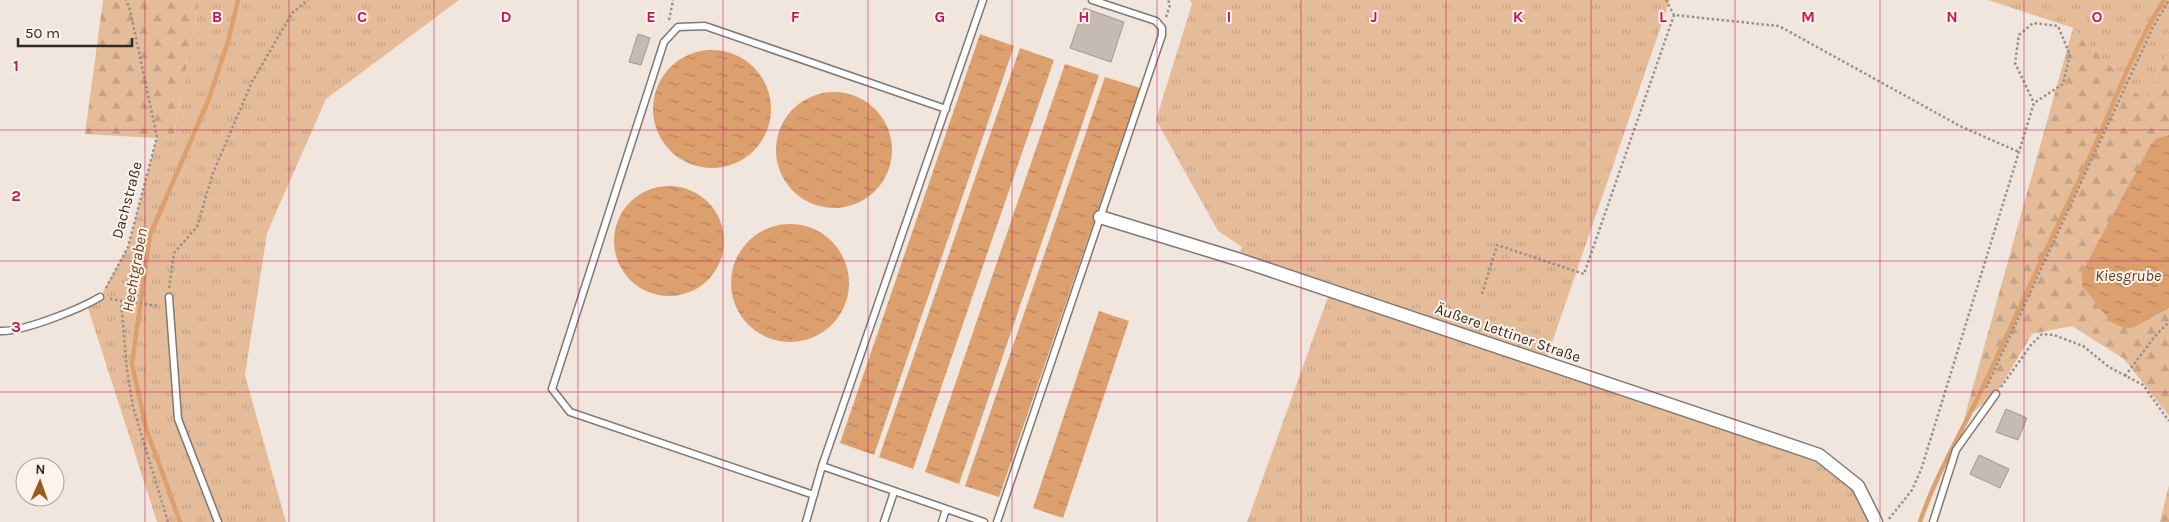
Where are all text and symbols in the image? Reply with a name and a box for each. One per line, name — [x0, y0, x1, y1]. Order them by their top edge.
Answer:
text: B — [212, 7, 222, 26]
text: C — [357, 7, 367, 26]
text: D — [501, 7, 512, 26]
text: E — [646, 7, 656, 26]
text: F — [791, 7, 800, 26]
text: G — [935, 7, 945, 26]
text: H — [1078, 7, 1090, 26]
text: I — [1227, 7, 1231, 26]
text: J — [1370, 7, 1378, 26]
text: K — [1513, 7, 1524, 26]
text: L — [1659, 7, 1667, 26]
text: M — [1801, 7, 1815, 26]
text: N — [1946, 7, 1958, 26]
text: O — [2092, 7, 2103, 26]
scale bar — [18, 15, 131, 47]
text: 50 m — [25, 24, 60, 42]
text: 1 — [13, 56, 19, 75]
street label: Dachstraße — [108, 159, 146, 241]
text: 2 — [11, 186, 21, 205]
water label: Hechtgraben — [118, 227, 151, 313]
water label: Kiesgrube — [2095, 266, 2162, 285]
street label: Äußere Lettiner Straße — [1433, 300, 1583, 366]
text: 3 — [11, 317, 21, 336]
north arrow — [15, 457, 65, 507]
text: N — [35, 461, 46, 478]

